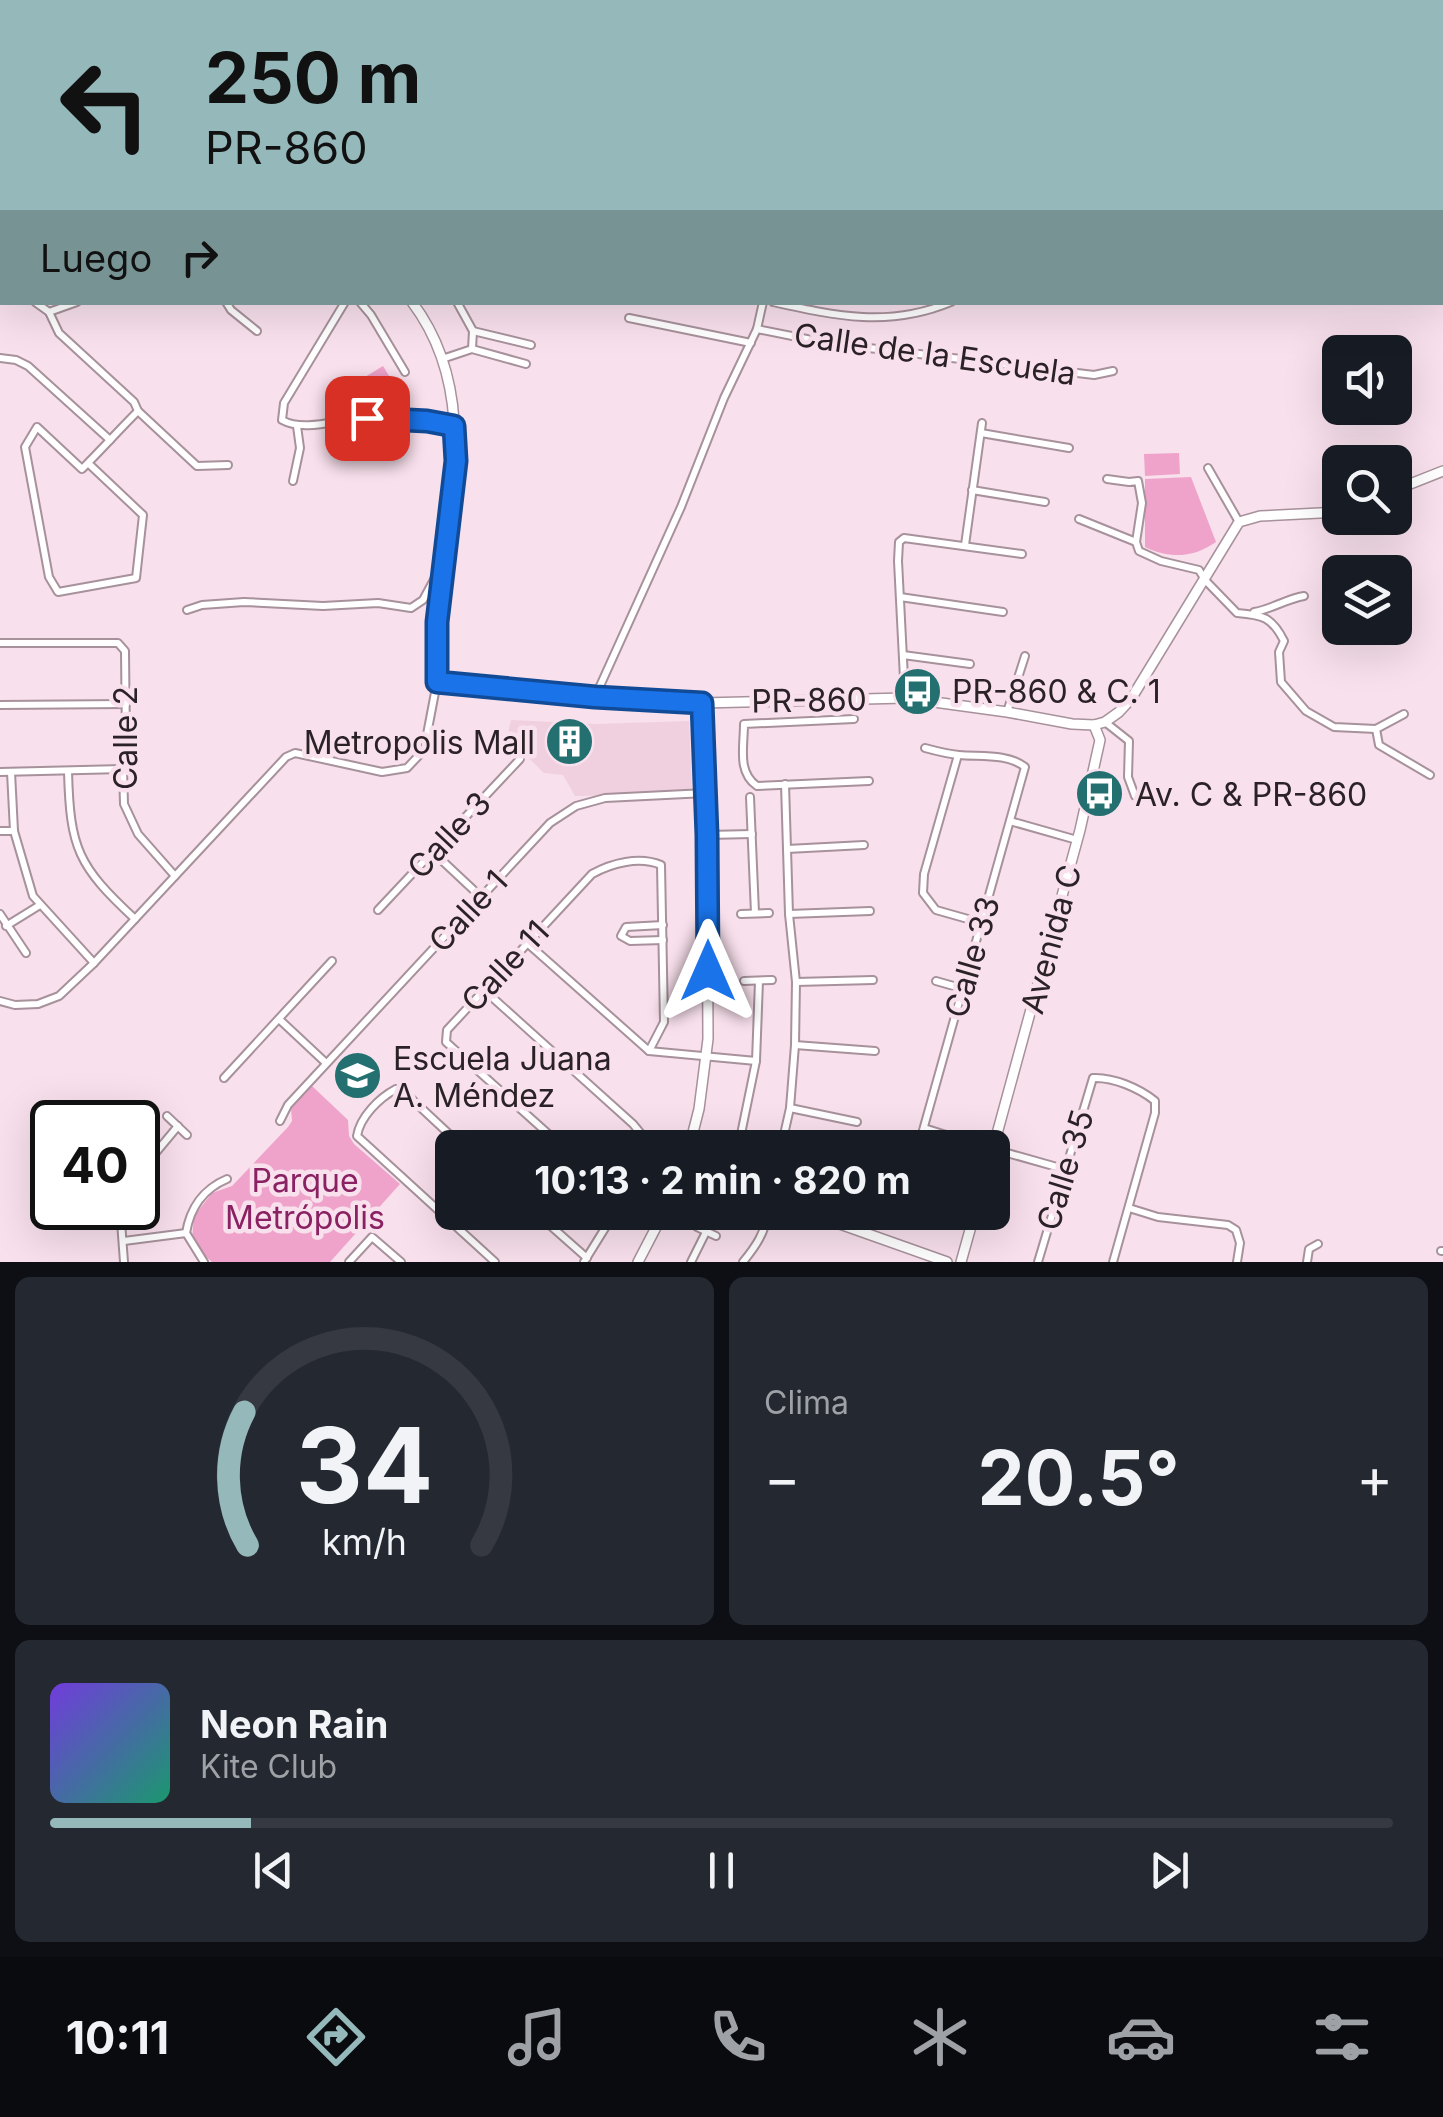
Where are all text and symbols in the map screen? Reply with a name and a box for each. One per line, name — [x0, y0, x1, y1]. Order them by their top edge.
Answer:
text: 250 m — [205, 35, 422, 120]
icon: left — [40, 40, 170, 170]
text: PR-860 — [205, 120, 368, 175]
icon: right — [172, 230, 227, 285]
text: Luego — [40, 235, 152, 281]
street label: Calle de la Escuela — [792, 315, 1078, 393]
map controls — [1322, 335, 1412, 645]
button: sound — [1322, 335, 1412, 425]
pin — [325, 376, 410, 461]
icon: arrive — [340, 391, 395, 446]
button: search — [1322, 445, 1412, 535]
button: layers — [1322, 555, 1412, 645]
bus stop icon: PR-860 & C. 1 — [891, 665, 943, 717]
place label: PR-860 & C. 1 — [952, 672, 1161, 711]
street label: PR-860 — [751, 679, 867, 721]
street label: Calle 2 — [106, 686, 145, 790]
building icon: Metropolis Mall — [544, 716, 596, 768]
place label: Metropolis Mall — [304, 723, 535, 762]
bus stop icon: Av. C & PR-860 — [1074, 768, 1126, 820]
place label: Av. C & PR-860 — [1135, 775, 1367, 814]
street label: Calle 3 — [399, 784, 499, 886]
street label: Avenida C — [1012, 860, 1090, 1018]
street label: Calle 1 — [420, 862, 516, 960]
street label: Calle 33 — [936, 892, 1008, 1022]
street label: Calle 11 — [453, 912, 557, 1020]
position arrow — [656, 919, 760, 1023]
place label: Escuela Juana A. Méndez — [393, 1039, 612, 1115]
school or university icon: Escuela Juana A. Méndez — [332, 1050, 384, 1102]
speed limit sign: 40 — [30, 1100, 160, 1230]
street label: Calle 35 — [1028, 1105, 1102, 1235]
text: 10:13 · 2 min · 820 m — [534, 1157, 911, 1203]
park label: Parque Metrópolis — [225, 1161, 385, 1237]
text: Clima — [764, 1383, 849, 1422]
text: 34 — [296, 1402, 433, 1528]
text: 20.5° — [977, 1432, 1180, 1523]
text: − — [764, 1445, 800, 1511]
text: + — [1357, 1445, 1393, 1511]
text: km/h — [322, 1520, 407, 1564]
text: Neon Rain — [200, 1701, 388, 1747]
text: Kite Club — [200, 1747, 337, 1786]
icon: previous — [246, 1843, 301, 1898]
icon: pause — [694, 1843, 749, 1898]
icon: next — [1142, 1843, 1197, 1898]
icon: directions — [301, 2002, 371, 2072]
icon: music — [502, 2002, 572, 2072]
icon: phone — [703, 2002, 773, 2072]
icon: climate — [905, 2002, 975, 2072]
icon: car — [1106, 2002, 1176, 2072]
icon: filters — [1307, 2002, 1377, 2072]
text: 10:11 — [66, 2010, 169, 2065]

